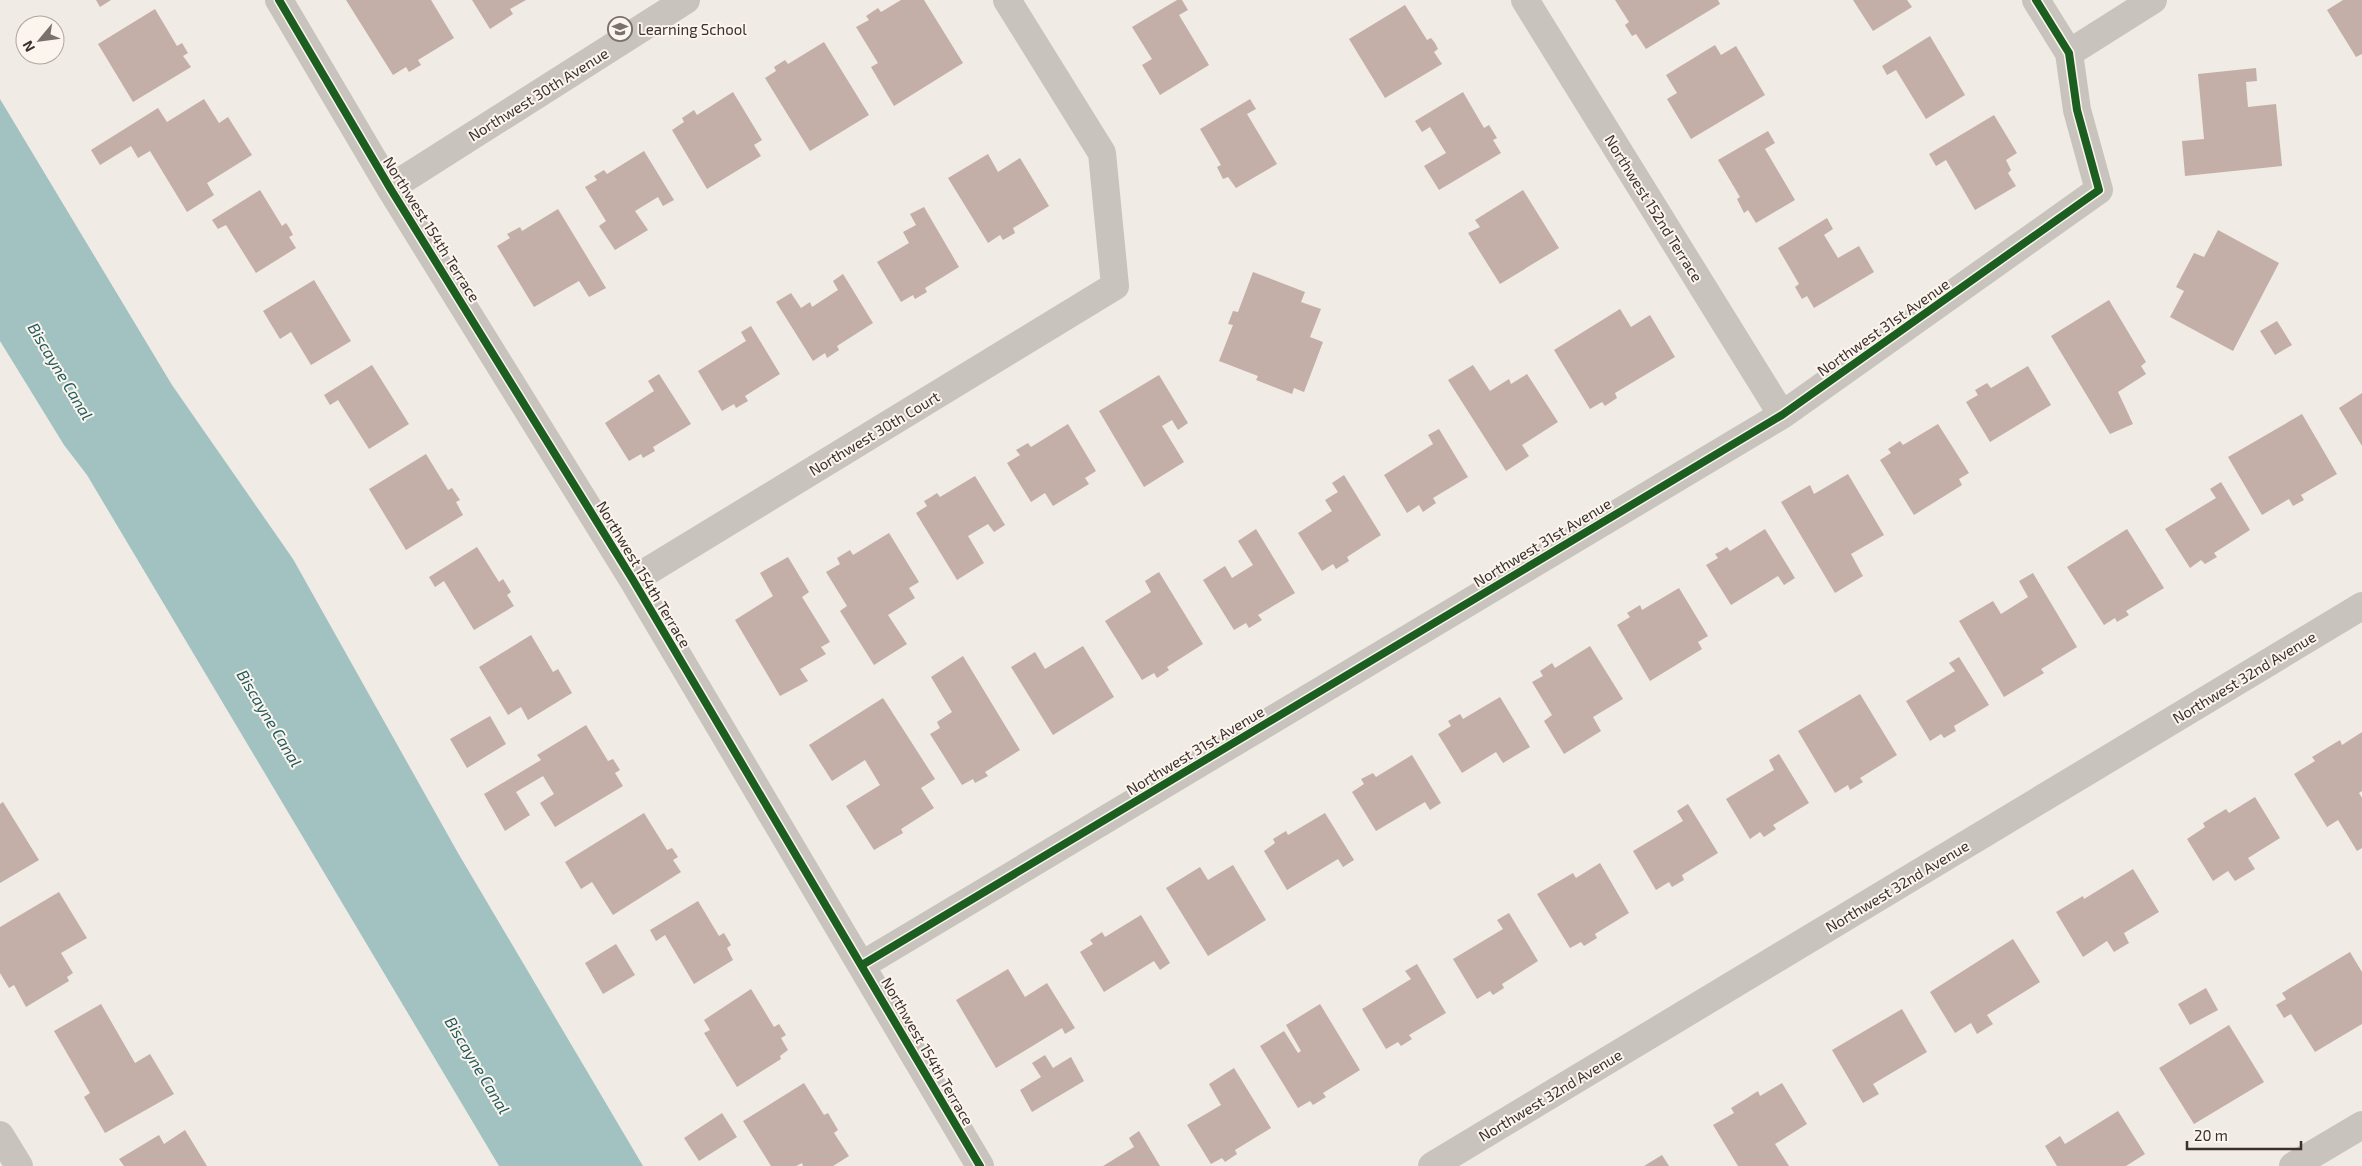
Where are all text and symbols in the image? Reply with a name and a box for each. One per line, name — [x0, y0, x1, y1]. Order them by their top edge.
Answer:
north arrow — [15, 15, 65, 65]
school or university icon: Learning School — [607, 16, 633, 42]
place label: Learning School — [638, 20, 747, 38]
text: N — [18, 38, 38, 55]
street label: Northwest 30th Avenue — [465, 44, 611, 144]
street label: Northwest 152nd Terrace — [1601, 131, 1707, 285]
street label: Northwest 154th Terrace — [380, 153, 484, 305]
street label: Northwest 31st Avenue — [1813, 274, 1953, 380]
water label: Biscayne Canal — [24, 319, 97, 424]
street label: Northwest 30th Court — [805, 387, 943, 479]
street label: Northwest 31st Avenue — [1470, 494, 1614, 590]
street label: Northwest 154th Terrace — [593, 497, 695, 651]
street label: Northwest 32nd Avenue — [2169, 627, 2319, 727]
water label: Biscayne Canal — [233, 666, 306, 771]
street label: Northwest 31st Avenue — [1123, 702, 1267, 798]
street label: Northwest 32nd Avenue — [1822, 836, 1972, 936]
street label: Northwest 154th Terrace — [878, 974, 978, 1128]
water label: Biscayne Canal — [441, 1013, 514, 1118]
street label: Northwest 32nd Avenue — [1475, 1045, 1625, 1145]
scale bar — [2187, 1118, 2301, 1150]
text: 20 m — [2194, 1126, 2228, 1144]

